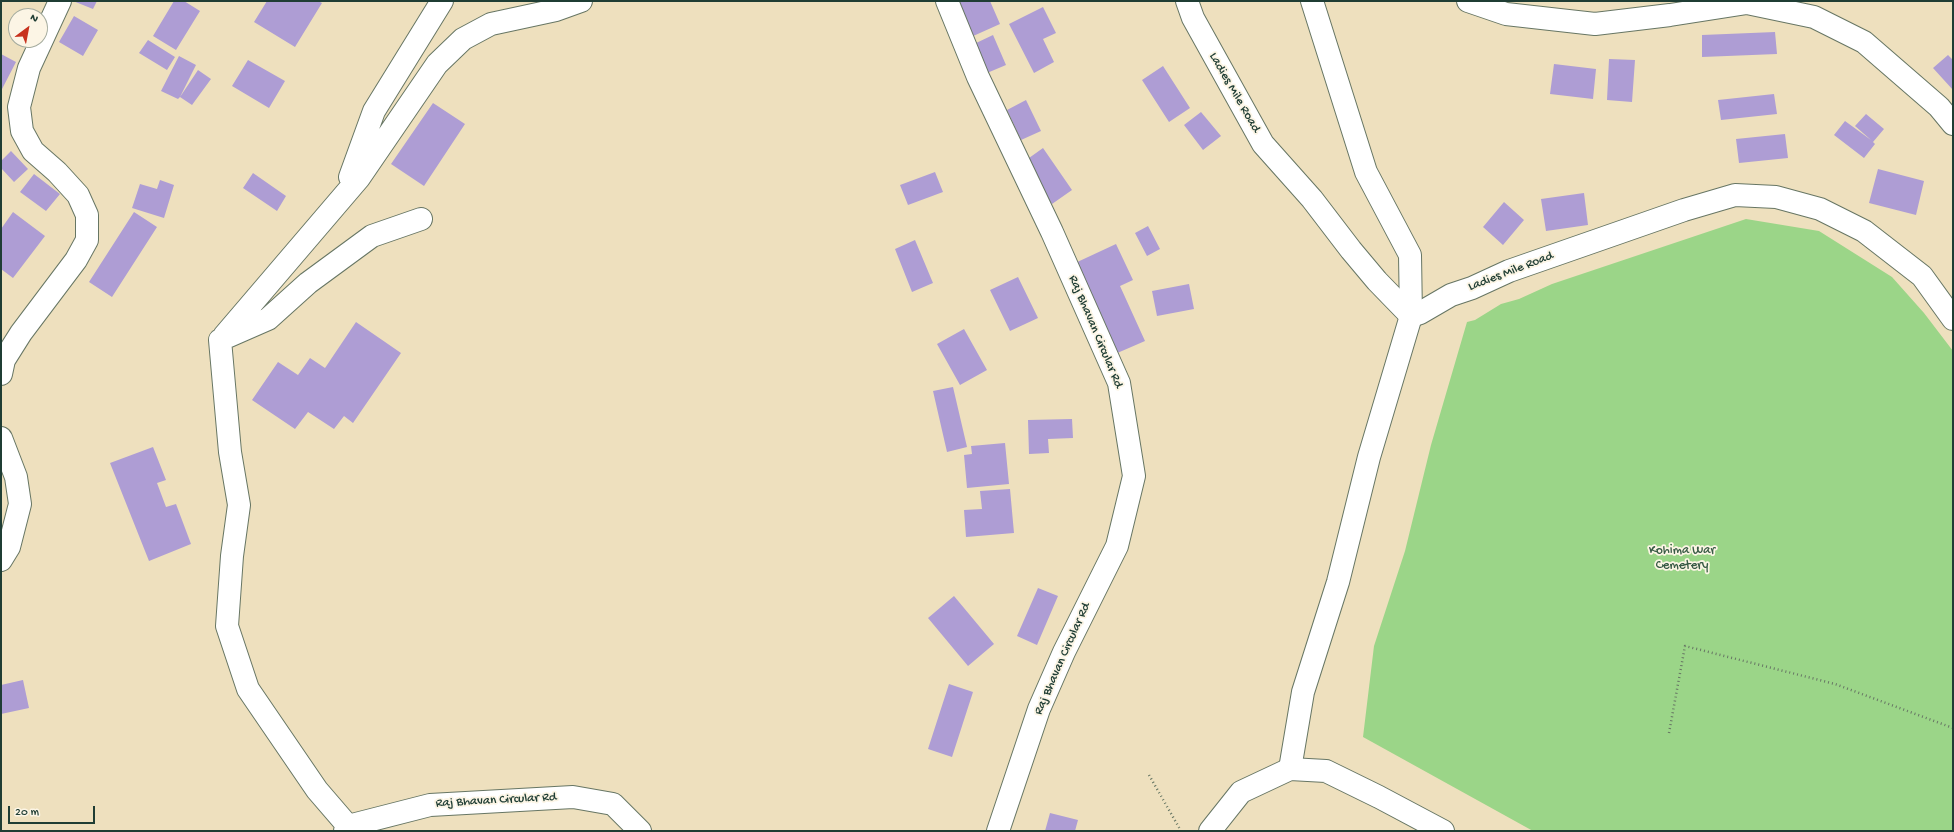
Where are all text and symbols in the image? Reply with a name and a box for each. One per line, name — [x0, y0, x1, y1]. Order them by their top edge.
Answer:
north arrow — [8, 8, 48, 48]
text: N — [28, 12, 40, 26]
street label: Ladies Mile Road — [1205, 50, 1263, 136]
street label: Ladies Mile Road — [1466, 249, 1556, 295]
street label: Raj Bhavan Circular Rd — [1064, 273, 1126, 391]
park label: Kohima War Cemetery — [1649, 543, 1715, 574]
street label: Raj Bhavan Circular Rd — [1031, 601, 1095, 717]
street label: Raj Bhavan Circular Rd — [435, 790, 557, 812]
scale bar — [10, 798, 97, 824]
text: 20 m — [15, 806, 39, 820]

